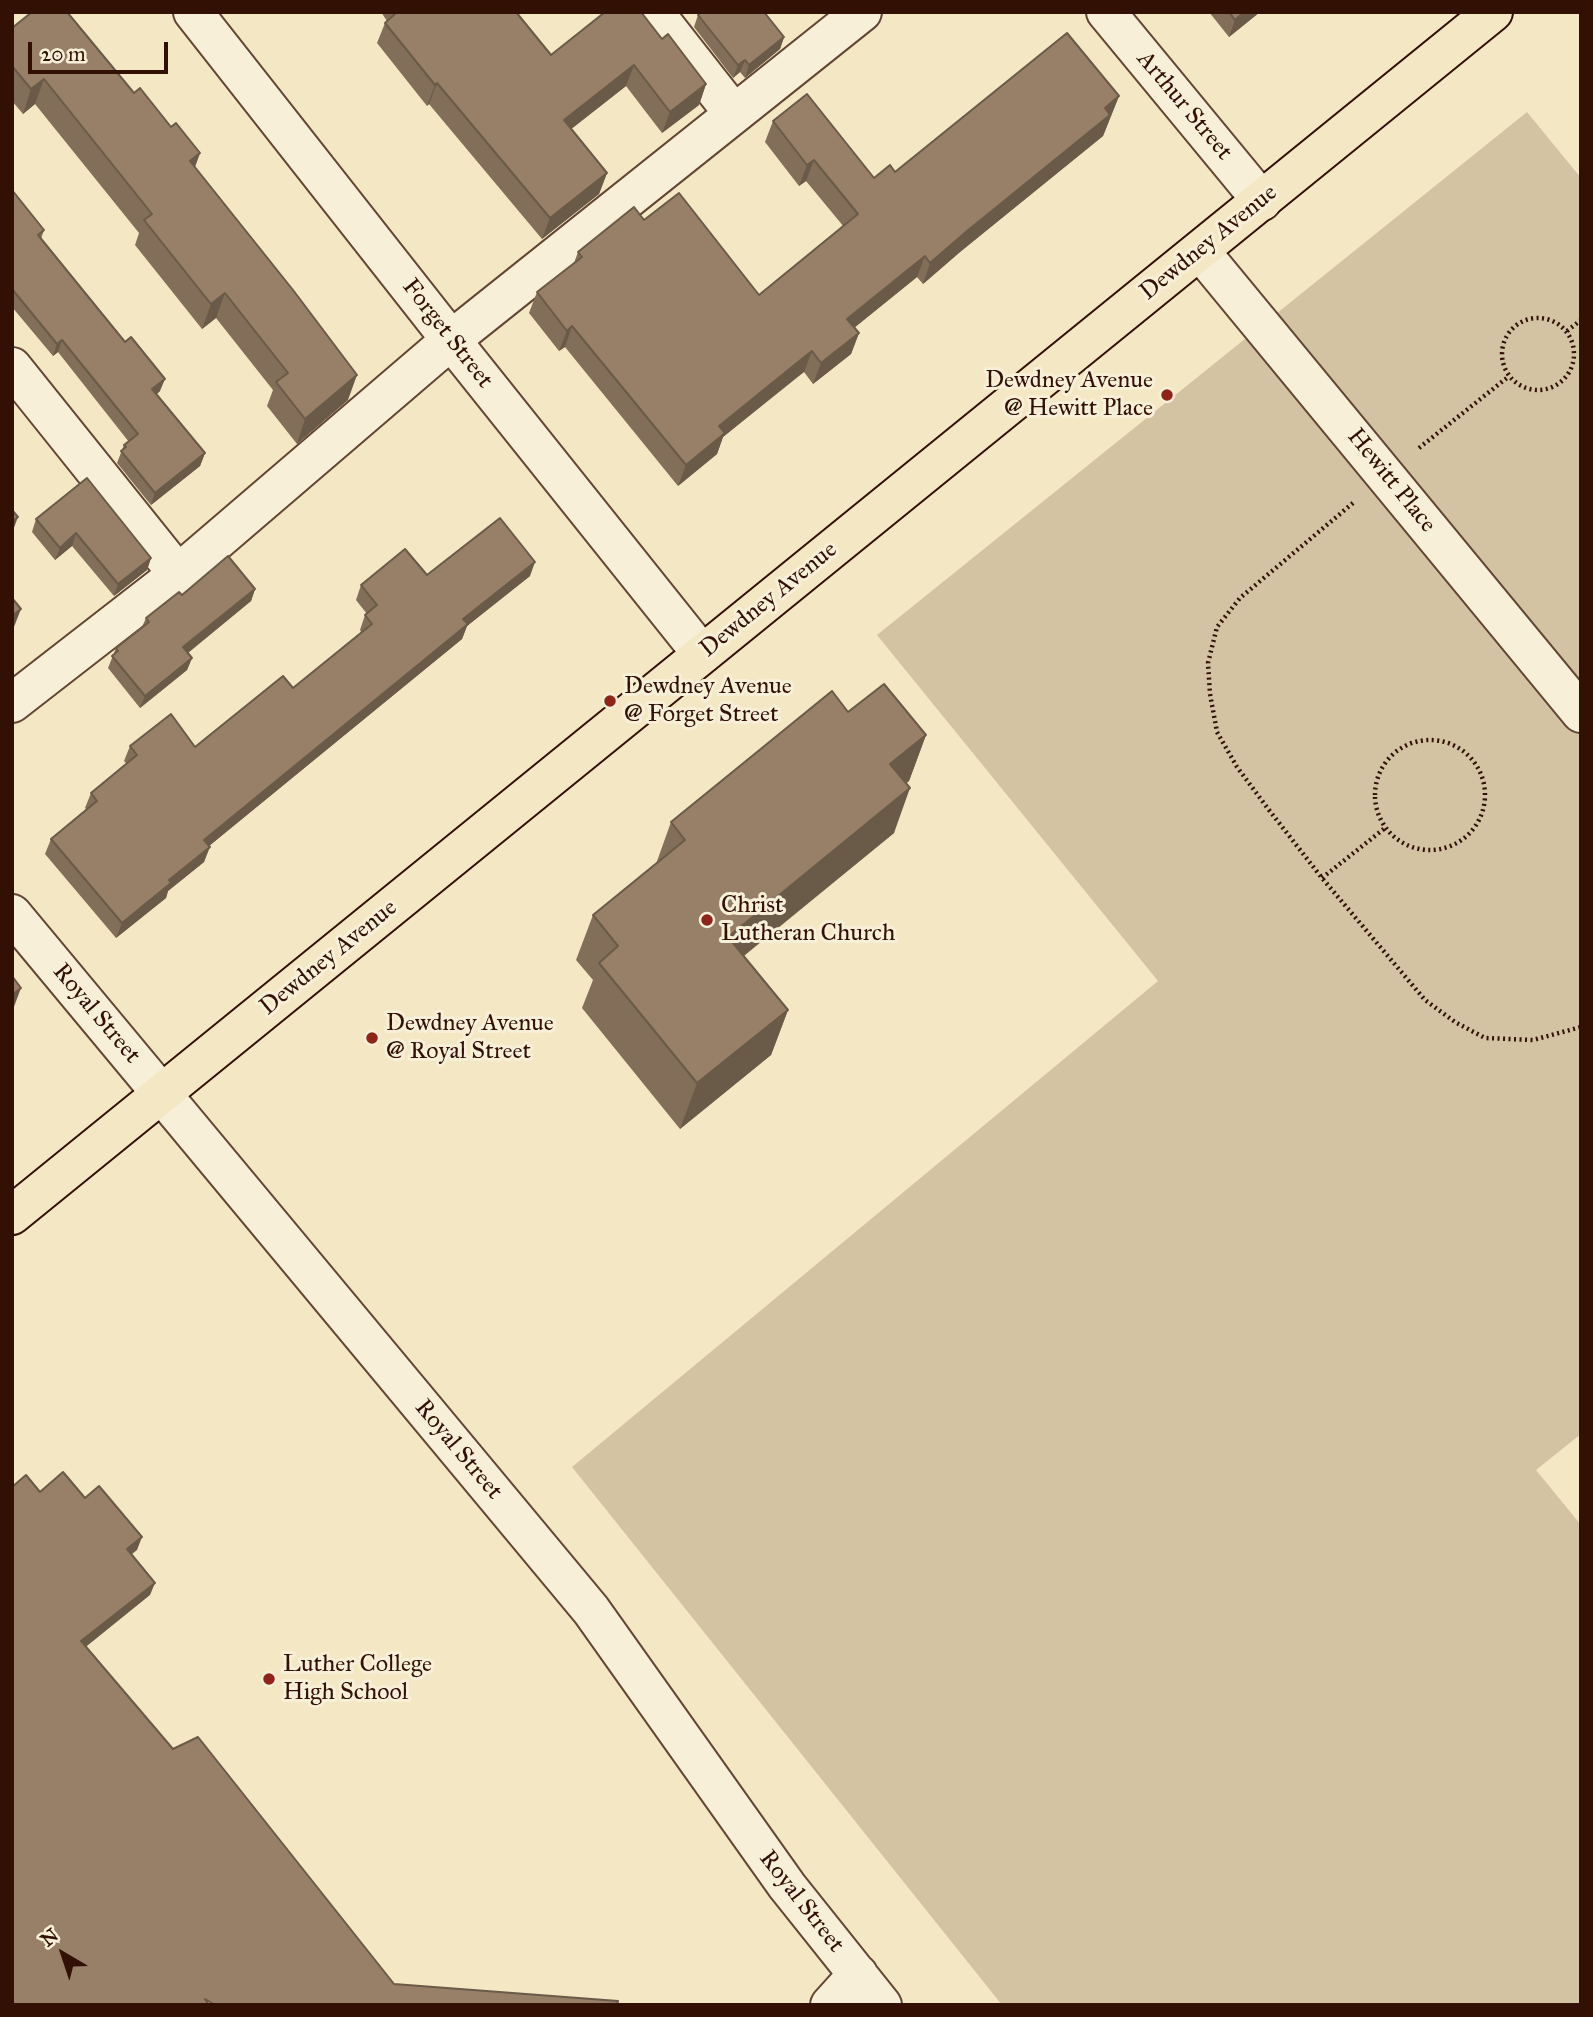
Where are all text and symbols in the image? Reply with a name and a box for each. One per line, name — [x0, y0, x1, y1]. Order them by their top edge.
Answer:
scale bar — [32, 28, 172, 72]
text: 20 m — [41, 41, 86, 67]
street label: Arthur Street — [1130, 46, 1238, 166]
street label: Dewdney Avenue — [1135, 179, 1283, 307]
street label: Forget Street — [395, 274, 499, 394]
place label: Dewdney Avenue @ Hewitt Place — [985, 367, 1153, 423]
marker: Dewdney Avenue @ Hewitt Place — [1159, 387, 1175, 403]
street label: Hewitt Place — [1340, 423, 1442, 539]
street label: Dewdney Avenue — [695, 536, 843, 664]
place label: Dewdney Avenue @ Forget Street — [624, 673, 792, 729]
marker: Dewdney Avenue @ Forget Street — [602, 693, 618, 709]
place label: Christ Lutheran Church — [721, 892, 895, 948]
street label: Dewdney Avenue — [255, 894, 403, 1022]
marker: Christ Lutheran Church — [699, 912, 715, 928]
street label: Royal Street — [46, 958, 146, 1070]
place label: Dewdney Avenue @ Royal Street — [386, 1010, 554, 1066]
marker: Dewdney Avenue @ Royal Street — [364, 1030, 380, 1046]
street label: Royal Street — [408, 1394, 508, 1506]
place label: Luther College High School — [283, 1651, 432, 1707]
marker: Luther College High School — [261, 1671, 277, 1687]
street label: Royal Street — [752, 1845, 850, 1959]
north arrow — [28, 1919, 98, 1989]
text: N — [36, 1923, 63, 1951]

